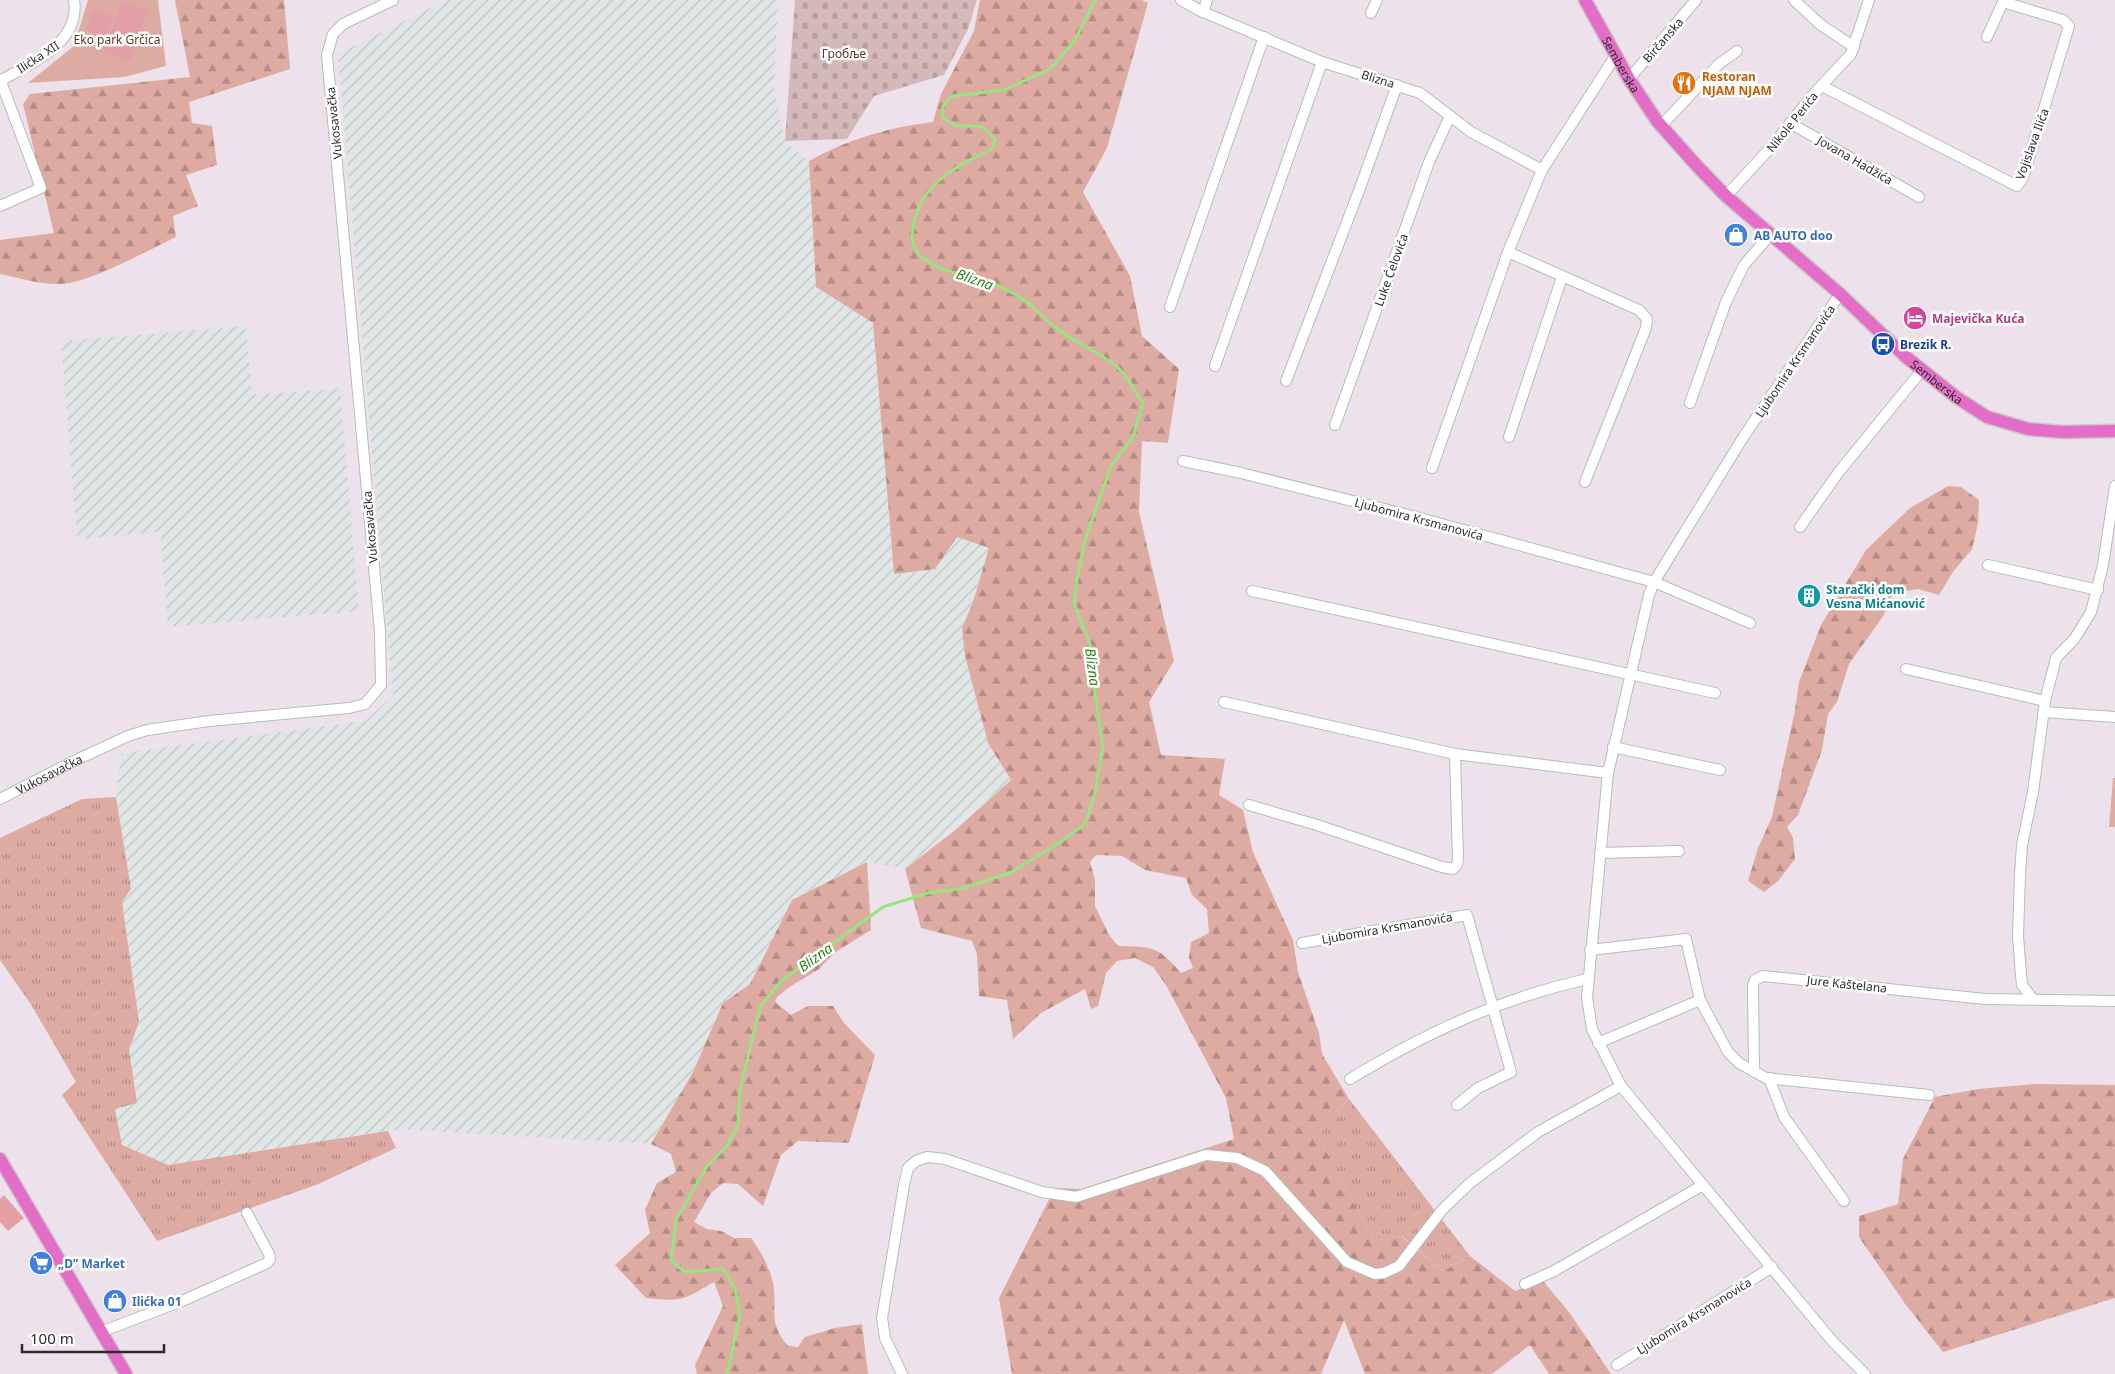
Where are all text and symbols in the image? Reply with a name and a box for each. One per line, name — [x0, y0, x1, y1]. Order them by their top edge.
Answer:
street label: Birčanska — [1639, 14, 1687, 66]
park label: Eko park Grčica — [74, 31, 160, 48]
street label: Semberska — [1598, 33, 1644, 96]
street label: Ilićka XII — [13, 37, 63, 77]
park label: Гробље — [822, 45, 867, 62]
street label: Blizna — [1359, 66, 1397, 92]
place label: Restoran NJAM NJAM — [1702, 68, 1772, 99]
restaurant icon: Restoran NJAM NJAM — [1671, 70, 1697, 96]
street label: Vukosavačka — [322, 86, 346, 160]
street label: Nikole Perića — [1762, 88, 1822, 156]
street label: Vojislava Ilića — [2011, 106, 2053, 182]
street label: Jovana Hadžića — [1813, 131, 1896, 189]
shop icon: AB AUTO doo — [1723, 222, 1749, 248]
place label: AB AUTO doo — [1754, 227, 1833, 244]
street label: Luke Ćelovića — [1370, 231, 1412, 309]
water label: Blizna — [954, 264, 996, 294]
street label: Ljubomira Krsmanovića — [1751, 301, 1839, 421]
hotel icon: Majevička Kuća — [1902, 305, 1928, 331]
place label: Majevička Kuća — [1932, 310, 2025, 327]
bus stop icon: Brezik R. — [1870, 331, 1896, 357]
place label: Brezik R. — [1900, 336, 1951, 353]
street label: Semberska — [1907, 356, 1966, 408]
street label: Vukosavačka — [358, 490, 382, 564]
street label: Ljubomira Krsmanovića — [1353, 494, 1485, 544]
place label: Starački dom Vesna Mićanović — [1826, 581, 1925, 612]
building icon: Starački dom Vesna Mićanović — [1796, 583, 1822, 609]
water label: Blizna — [1081, 647, 1105, 687]
street label: Vukosavačka — [13, 750, 85, 798]
street label: Ljubomira Krsmanovića — [1320, 908, 1454, 948]
water label: Blizna — [794, 938, 836, 976]
street label: Jure Kaštelana — [1805, 971, 1888, 997]
supermarket icon: „D” Market — [28, 1250, 54, 1276]
place label: „D” Market — [58, 1255, 125, 1272]
street label: Ljubomira Krsmanovića — [1633, 1274, 1755, 1358]
shop icon: Ilićka 01 — [102, 1288, 128, 1314]
place label: Ilićka 01 — [132, 1293, 182, 1310]
scale bar — [22, 1322, 165, 1354]
text: 100 m — [30, 1328, 74, 1348]

